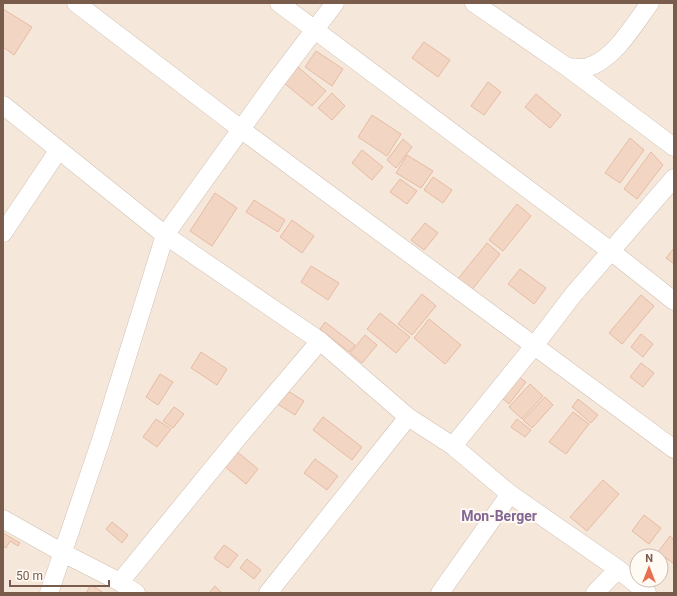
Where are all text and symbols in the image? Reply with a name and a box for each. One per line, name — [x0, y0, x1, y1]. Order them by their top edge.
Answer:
district label: Mon-Berger — [461, 508, 537, 524]
north arrow — [629, 548, 669, 588]
text: N — [645, 552, 653, 565]
scale bar — [10, 562, 109, 588]
text: 50 m — [16, 569, 43, 583]

